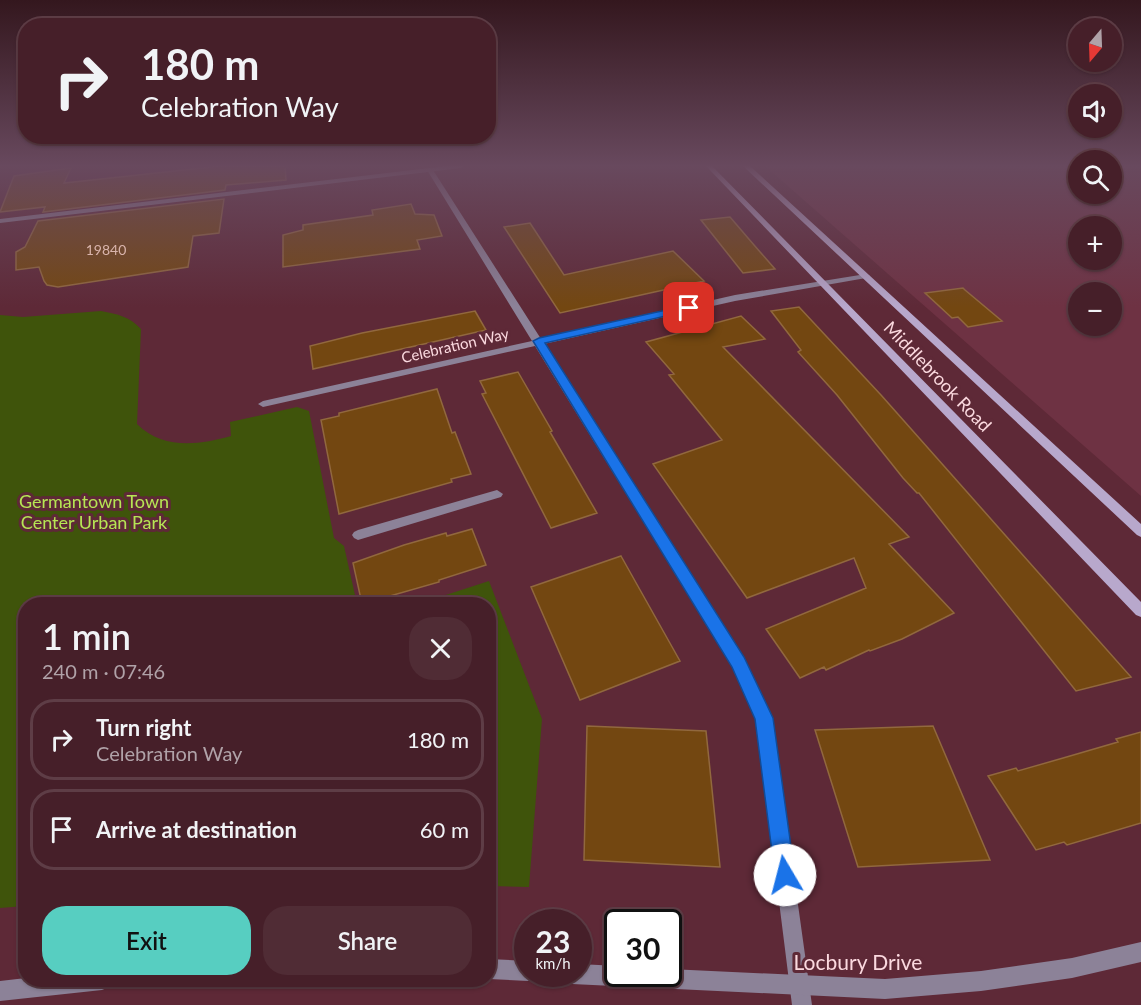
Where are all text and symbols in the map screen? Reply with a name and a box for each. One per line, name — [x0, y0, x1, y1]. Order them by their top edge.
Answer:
north arrow — [1068, 18, 1122, 72]
map controls — [1068, 18, 1122, 336]
text: 180 m — [141, 39, 259, 89]
icon: right — [42, 42, 120, 120]
button: sound — [1068, 84, 1122, 138]
text: Celebration Way — [141, 90, 339, 123]
button: search — [1068, 150, 1122, 204]
button: + — [1068, 216, 1122, 270]
house number: 19840 — [86, 241, 126, 258]
pin — [663, 282, 714, 333]
button: − — [1068, 282, 1122, 336]
icon: arrive — [672, 291, 705, 324]
street label: Middlebrook Road — [880, 316, 996, 436]
street label: Celebration Way — [399, 324, 511, 366]
park label: Germantown Town Center Urban Park — [19, 490, 169, 533]
text: 1 min — [42, 614, 131, 658]
button: close — [409, 617, 472, 680]
text: 240 m · 07:46 — [42, 659, 165, 683]
text: Turn right — [96, 714, 191, 741]
icon: right — [45, 723, 78, 756]
text: 180 m — [407, 726, 469, 753]
text: Celebration Way — [96, 741, 242, 765]
icon: arrive — [45, 813, 78, 846]
text: Arrive at destination — [96, 816, 297, 843]
text: 60 m — [420, 816, 469, 843]
position arrow — [753, 843, 817, 907]
button: Exit — [42, 906, 251, 975]
button: Share — [263, 906, 472, 975]
speed limit sign: 30 — [604, 909, 682, 987]
text: 23 — [536, 923, 570, 959]
street label: Locbury Drive — [794, 949, 922, 974]
text: km/h — [535, 954, 571, 972]

